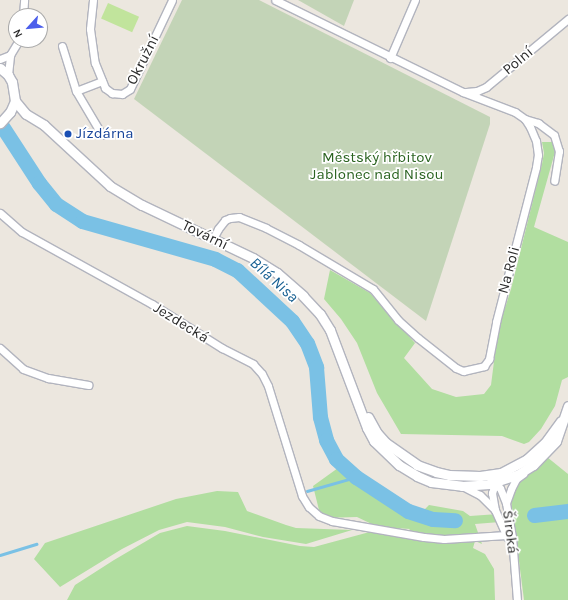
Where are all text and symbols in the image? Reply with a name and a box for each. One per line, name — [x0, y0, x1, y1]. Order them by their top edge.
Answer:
north arrow — [8, 8, 48, 48]
text: N — [10, 27, 25, 40]
street label: Okružní — [123, 32, 163, 88]
street label: Polní — [499, 43, 537, 79]
place label: Jízdárna — [76, 125, 134, 143]
marker: Jízdárna — [63, 129, 73, 139]
park label: Městský hřbitov Jablonec nad Nisou — [310, 148, 444, 183]
street label: Tovární — [179, 216, 231, 254]
street label: Na Roli — [494, 244, 524, 296]
water label: Bílá Nisa — [246, 253, 302, 307]
street label: Jezdecká — [150, 299, 212, 347]
street label: Široká — [498, 509, 522, 555]

